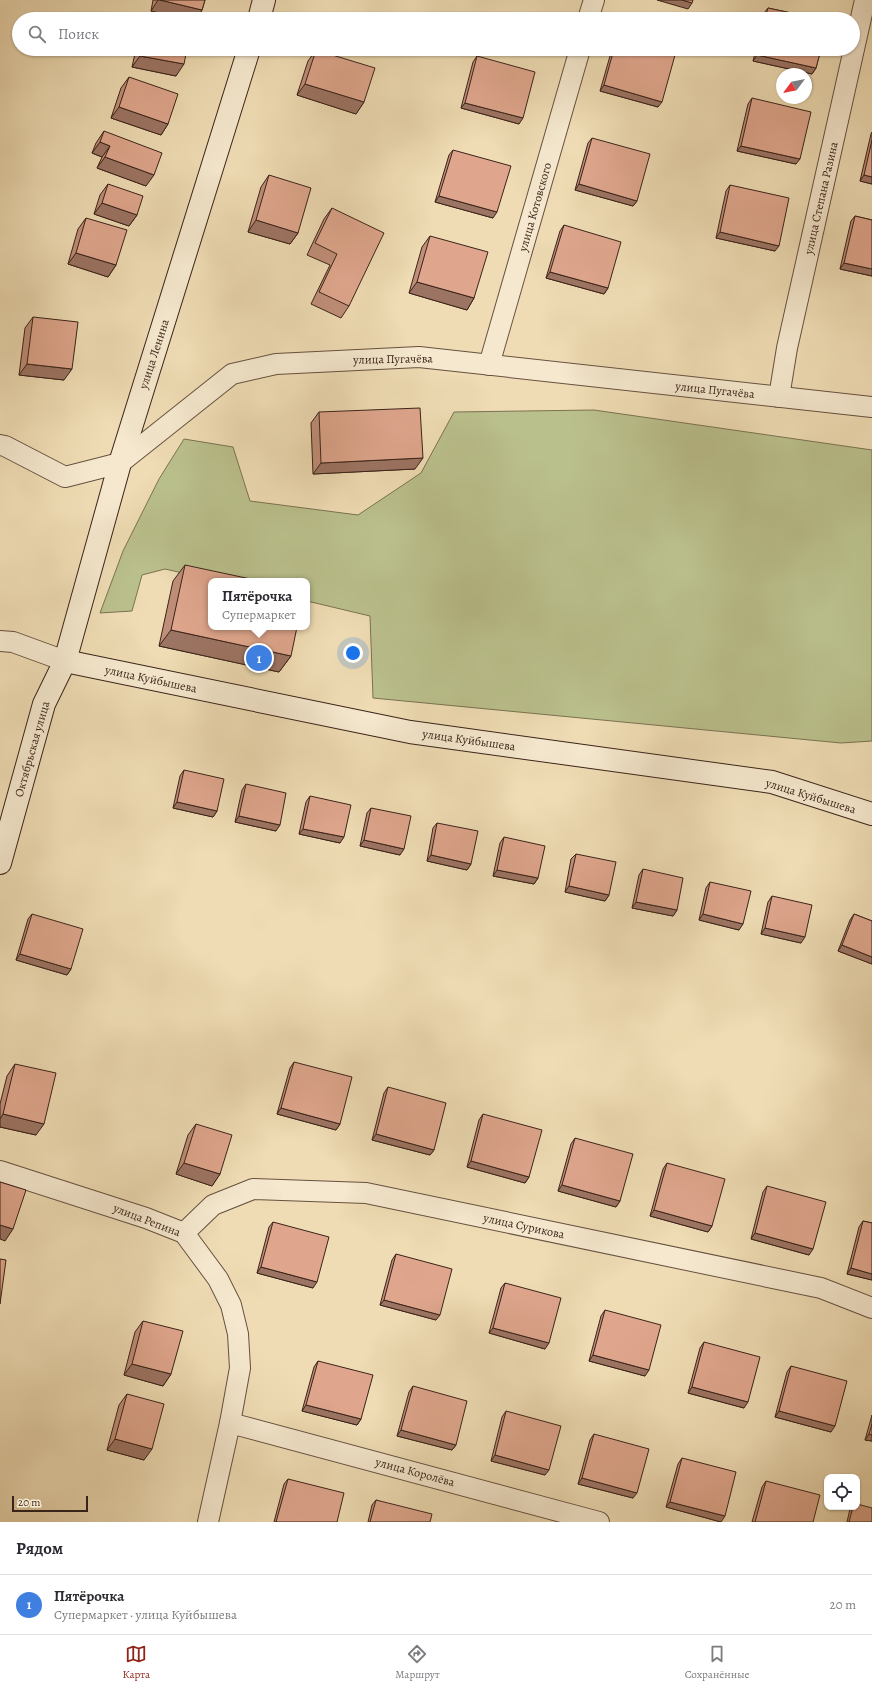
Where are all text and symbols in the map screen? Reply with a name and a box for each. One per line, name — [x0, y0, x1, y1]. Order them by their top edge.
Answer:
search box — [12, 12, 860, 56]
icon: search — [26, 23, 48, 45]
text: Поиск — [58, 24, 99, 44]
north arrow — [776, 68, 812, 104]
street label: улица Степана Разина — [800, 140, 842, 257]
street label: улица Котовского — [514, 161, 555, 254]
street label: улица Ленина — [135, 317, 173, 392]
street label: улица Пугачёва — [352, 350, 433, 368]
street label: улица Пугачёва — [674, 378, 756, 402]
popup — [208, 578, 310, 630]
text: Пятёрочка — [222, 586, 292, 606]
text: Супермаркет — [222, 606, 296, 623]
pin: 1 — [246, 643, 272, 673]
your location — [343, 643, 363, 663]
street label: улица Куйбышева — [103, 661, 199, 697]
street label: Октябрьская улица — [11, 699, 53, 799]
street label: улица Куйбышева — [421, 725, 517, 755]
street label: улица Куйбышева — [763, 774, 859, 817]
street label: улица Репина — [110, 1199, 183, 1240]
street label: улица Сурикова — [481, 1209, 566, 1242]
street label: улица Королёва — [373, 1453, 457, 1490]
map controls — [824, 1474, 860, 1510]
button: locate — [824, 1474, 860, 1510]
scale bar — [12, 1494, 88, 1513]
text: 20 m — [18, 1495, 40, 1510]
text: Рядом — [16, 1537, 63, 1560]
text: Пятёрочка — [54, 1586, 124, 1606]
text: 1 — [27, 1596, 31, 1613]
text: 20 m — [830, 1596, 856, 1613]
text: Супермаркет · улица Куйбышева — [54, 1606, 237, 1623]
tab: Карта — [122, 1643, 150, 1682]
tab: Маршрут — [395, 1643, 440, 1682]
tab: Сохранённые — [685, 1643, 750, 1682]

